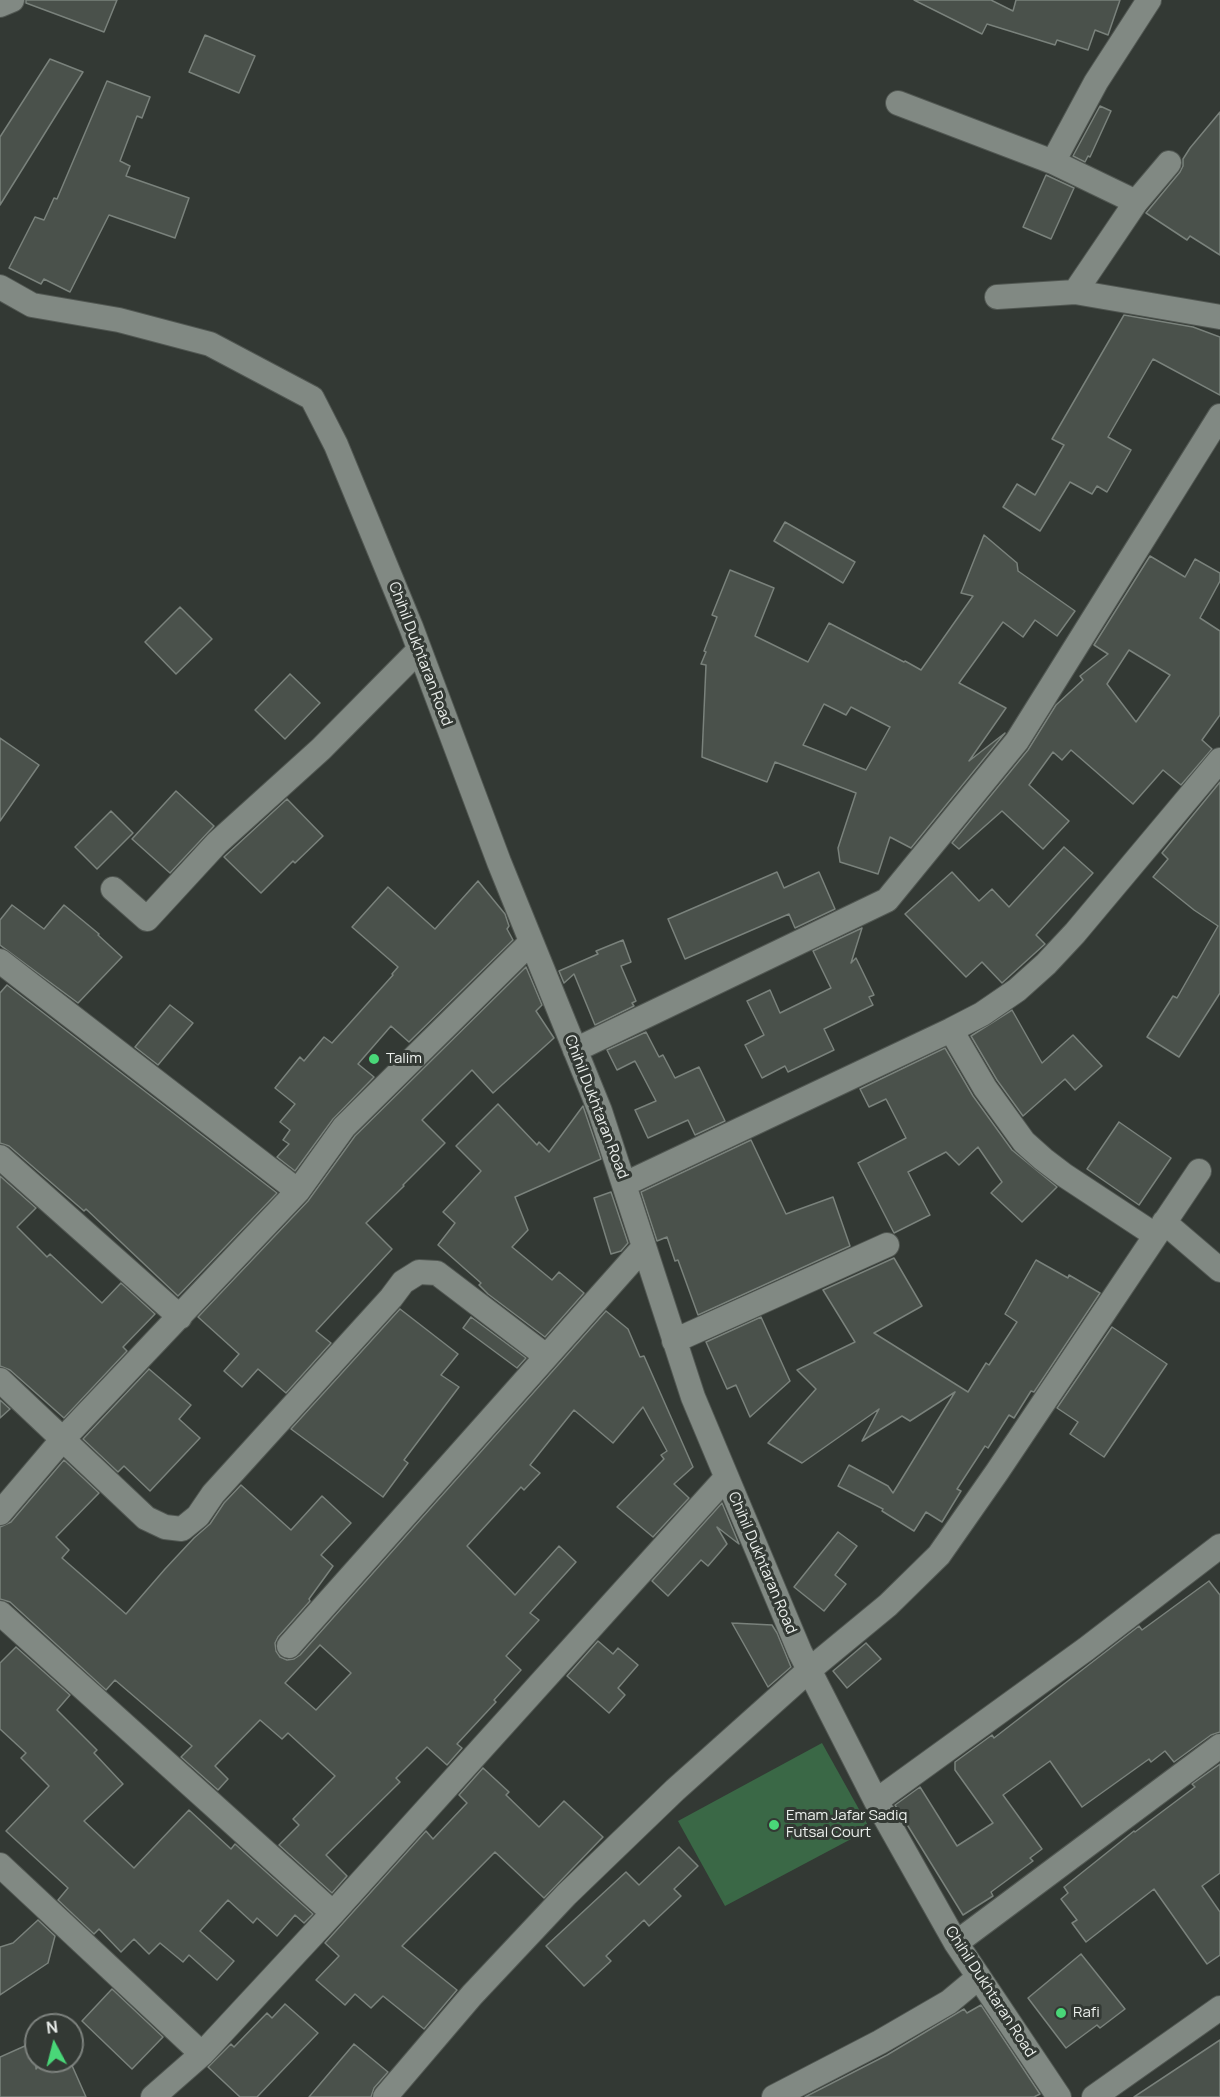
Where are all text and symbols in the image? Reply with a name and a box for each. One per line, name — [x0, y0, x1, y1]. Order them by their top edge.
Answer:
street label: Chihil Dukhtaran Road — [384, 580, 456, 728]
street label: Chihil Dukhtaran Road — [560, 1033, 632, 1181]
place label: Talim — [386, 1050, 422, 1068]
marker: Talim — [367, 1052, 381, 1066]
street label: Chihil Dukhtaran Road — [724, 1489, 800, 1637]
place label: Emam Jafar Sadiq Futsal Court — [786, 1807, 907, 1842]
marker: Emam Jafar Sadiq Futsal Court — [767, 1818, 781, 1832]
street label: Chihil Dukhtaran Road — [941, 1923, 1039, 2061]
place label: Rafi — [1073, 2004, 1100, 2022]
marker: Rafi — [1054, 2006, 1068, 2020]
north arrow — [24, 2013, 84, 2073]
text: N — [45, 2016, 59, 2039]

